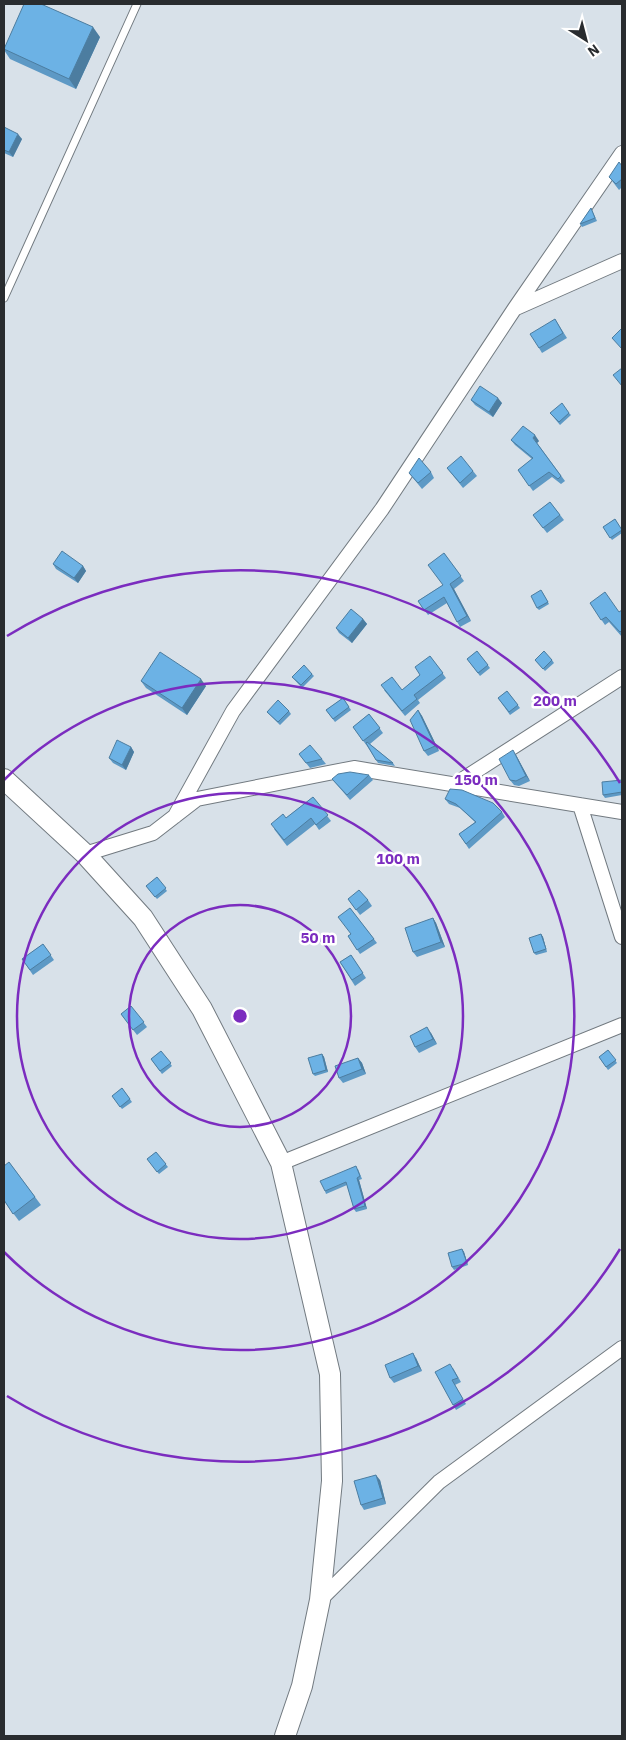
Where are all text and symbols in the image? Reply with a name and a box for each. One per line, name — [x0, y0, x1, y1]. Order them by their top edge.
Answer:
north arrow — [561, 15, 611, 65]
text: N — [584, 40, 603, 61]
text: 200 m — [533, 691, 577, 710]
text: 150 m — [454, 770, 498, 789]
text: 100 m — [376, 849, 420, 868]
text: 50 m — [301, 928, 335, 947]
centre of rings — [231, 1007, 249, 1025]

